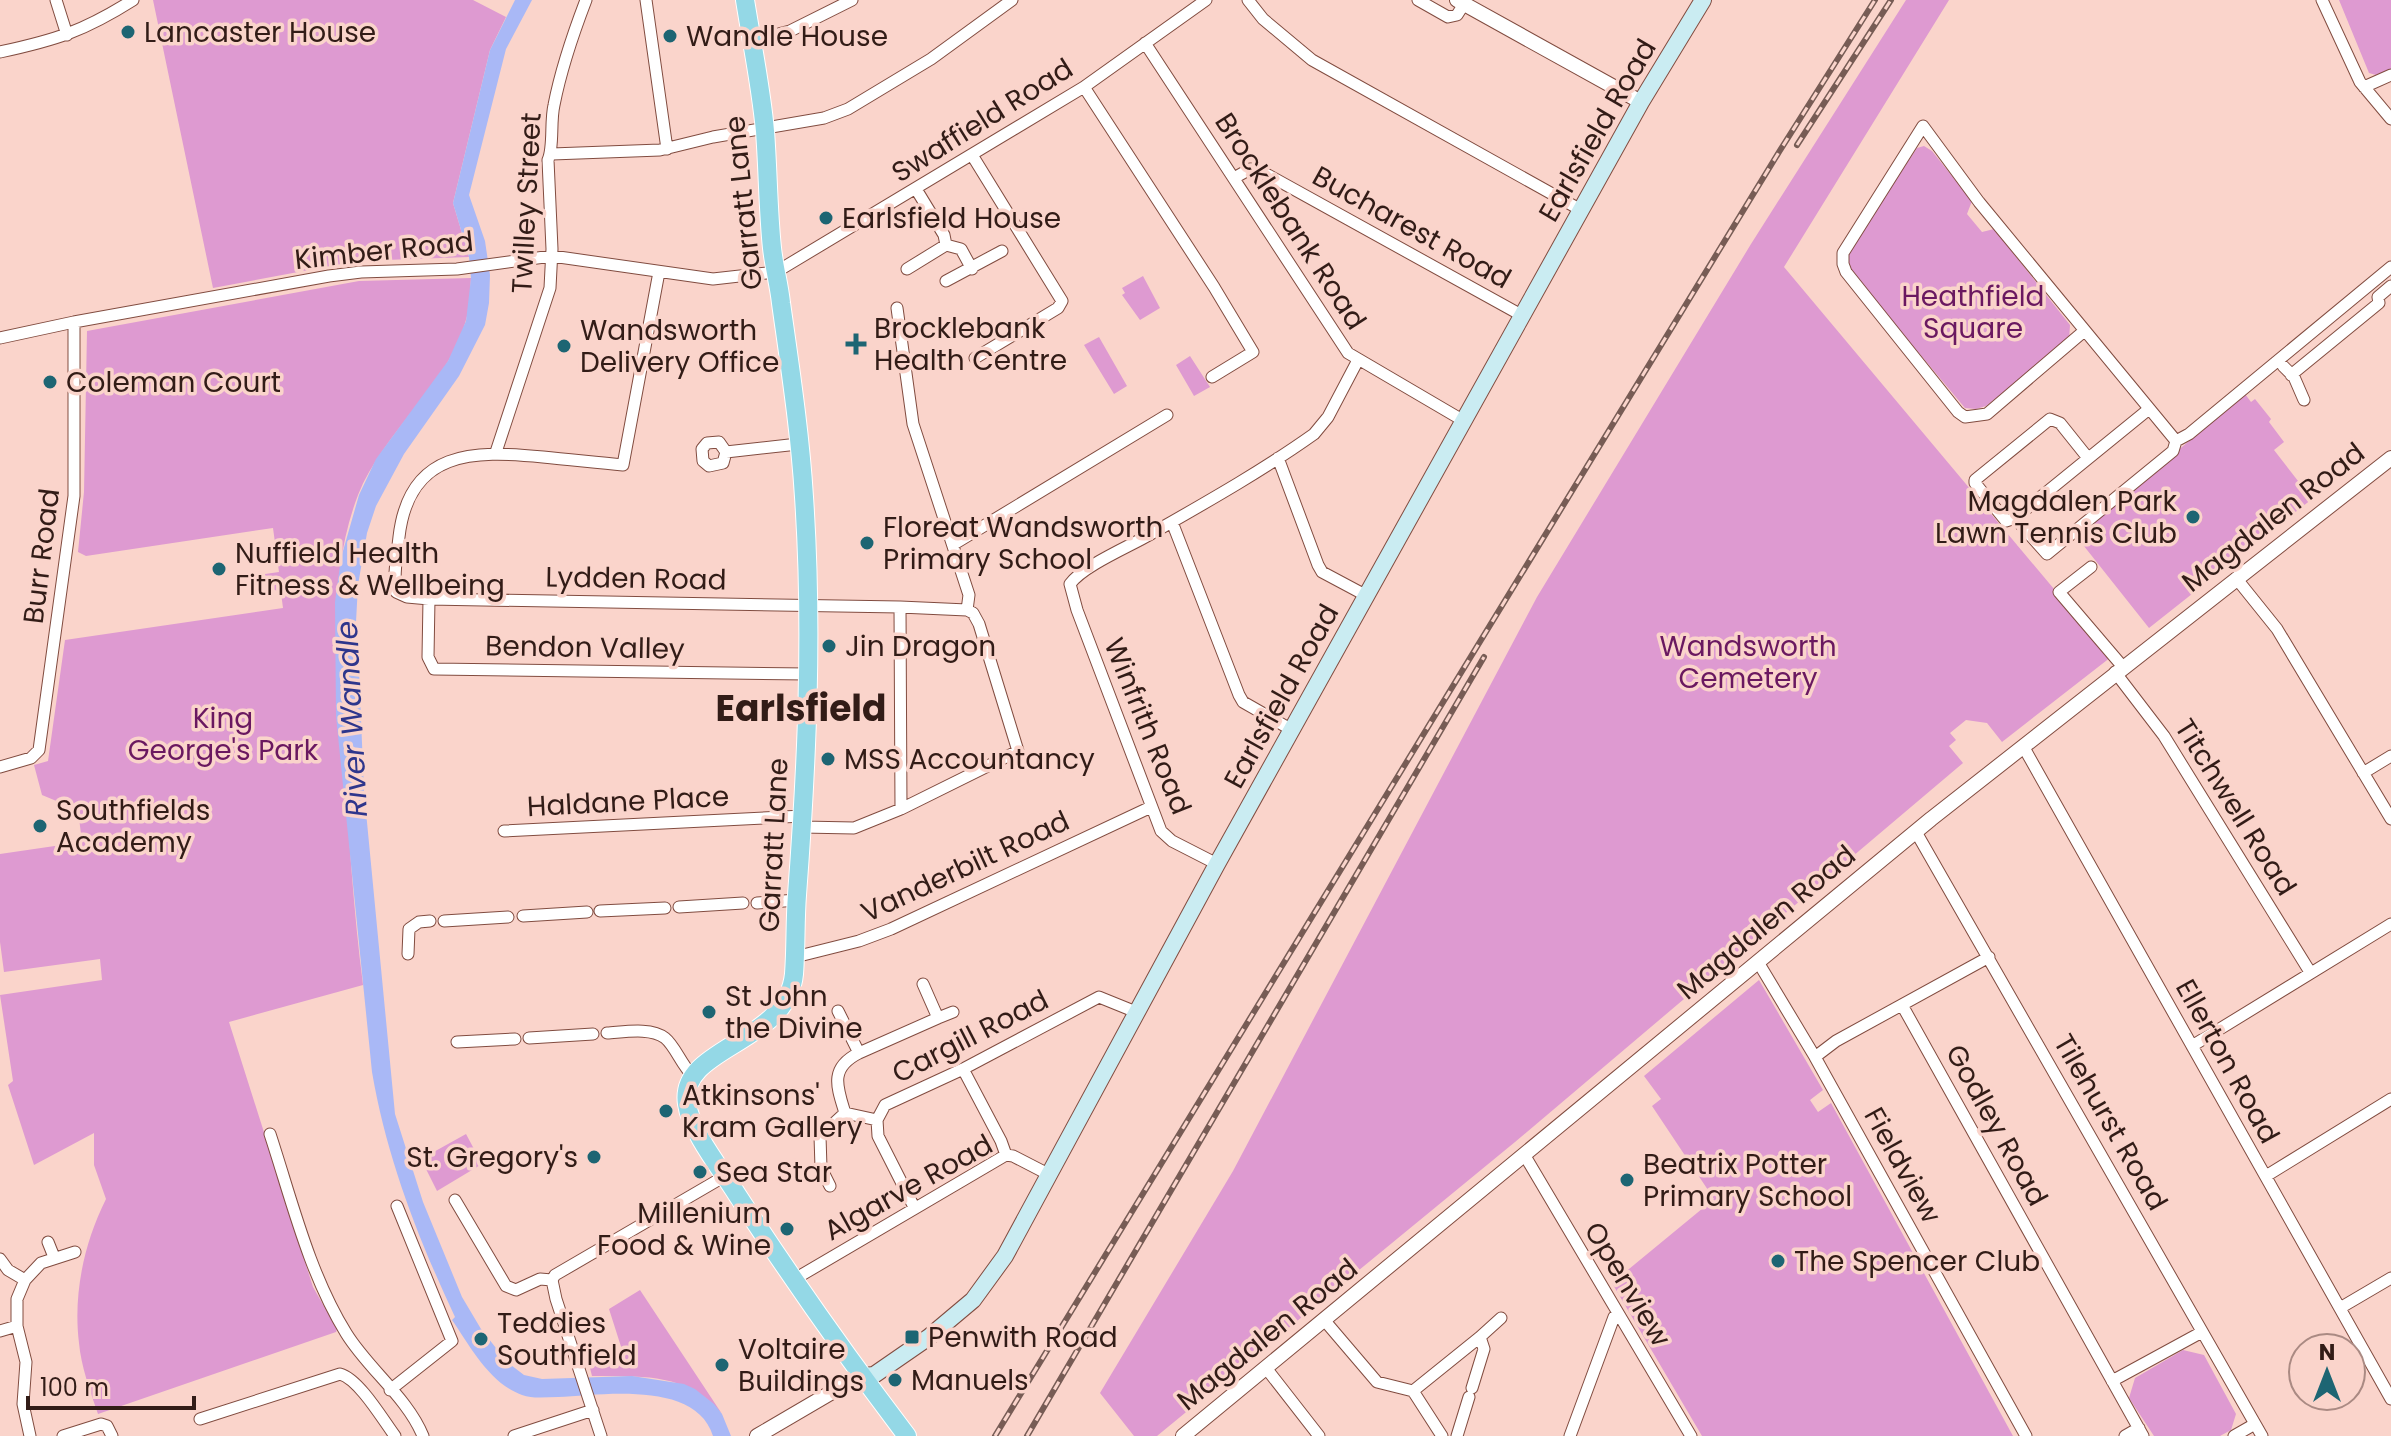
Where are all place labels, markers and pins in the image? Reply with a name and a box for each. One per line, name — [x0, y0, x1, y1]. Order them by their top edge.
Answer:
place label: Lancaster House — [144, 13, 376, 52]
place label: Wandle House — [686, 17, 888, 56]
marker: Lancaster House — [119, 23, 137, 41]
marker: Wandle House — [661, 27, 679, 45]
place label: Earlsfield House — [842, 199, 1061, 238]
marker: Earlsfield House — [817, 209, 835, 227]
place label: Brocklebank Health Centre — [874, 309, 1067, 380]
place label: Wandsworth Delivery Office — [580, 311, 779, 382]
marker: Brocklebank Health Centre — [845, 333, 867, 355]
marker: Wandsworth Delivery Office — [555, 337, 573, 355]
place label: Coleman Court — [66, 363, 281, 402]
marker: Coleman Court — [41, 373, 59, 391]
place label: Magdalen Park Lawn Tennis Club — [1935, 482, 2178, 553]
place label: Floreat Wandsworth Primary School — [883, 508, 1163, 579]
marker: Magdalen Park Lawn Tennis Club — [2184, 508, 2202, 526]
place label: Nuffield Health Fitness & Wellbeing — [235, 534, 505, 605]
marker: Floreat Wandsworth Primary School — [858, 534, 876, 552]
marker: Nuffield Health Fitness & Wellbeing — [210, 560, 228, 578]
place label: Jin Dragon — [845, 627, 996, 666]
marker: Jin Dragon — [820, 637, 838, 655]
place label: MSS Accountancy — [844, 740, 1095, 779]
marker: MSS Accountancy — [819, 750, 837, 768]
place label: Southfields Academy — [56, 791, 210, 862]
marker: Southfields Academy — [31, 817, 49, 835]
place label: St John the Divine — [725, 977, 863, 1048]
marker: St John the Divine — [700, 1003, 718, 1021]
place label: Atkinsons' Kram Gallery — [682, 1076, 863, 1147]
marker: Atkinsons' Kram Gallery — [657, 1102, 675, 1120]
place label: St. Gregory's — [406, 1138, 578, 1177]
place label: Beatrix Potter Primary School — [1643, 1145, 1852, 1216]
marker: St. Gregory's — [585, 1148, 603, 1166]
place label: Sea Star — [716, 1153, 832, 1192]
marker: Sea Star — [691, 1163, 709, 1181]
marker: Beatrix Potter Primary School — [1618, 1171, 1636, 1189]
place label: Millenium Food & Wine — [597, 1194, 771, 1265]
marker: Millenium Food & Wine — [778, 1220, 796, 1238]
place label: The Spencer Club — [1794, 1242, 2040, 1281]
marker: The Spencer Club — [1769, 1252, 1787, 1270]
place label: Teddies Southfield — [497, 1304, 637, 1375]
place label: Penwith Road — [928, 1318, 1118, 1357]
marker: Penwith Road — [903, 1328, 921, 1346]
marker: Teddies Southfield — [472, 1330, 490, 1348]
place label: Voltaire Buildings — [738, 1330, 864, 1401]
marker: Voltaire Buildings — [713, 1356, 731, 1374]
place label: Manuels — [911, 1361, 1029, 1400]
marker: Manuels — [886, 1371, 904, 1389]

